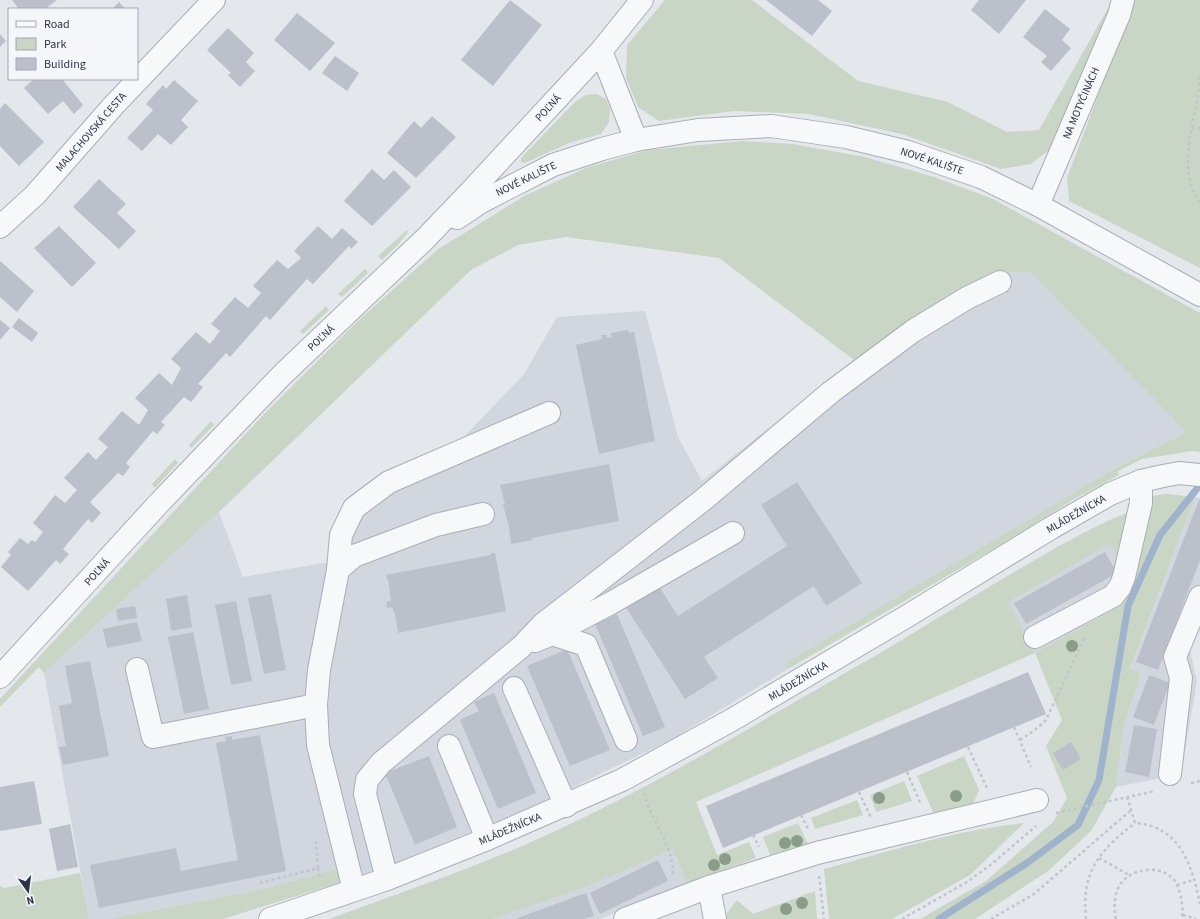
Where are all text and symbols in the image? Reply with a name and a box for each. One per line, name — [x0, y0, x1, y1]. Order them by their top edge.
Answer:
legend — [8, 8, 138, 80]
text: Road — [44, 16, 70, 33]
text: Park — [44, 36, 66, 53]
text: Building — [44, 56, 86, 73]
street label: NA MOTYČINÁCH — [1059, 65, 1103, 141]
street label: MALACHOVSKÁ CESTA — [52, 89, 130, 175]
street label: POĽNÁ — [532, 91, 564, 125]
street label: NOVÉ KALIŠTE — [898, 144, 966, 178]
street label: NOVÉ KALIŠTE — [493, 158, 559, 200]
street label: POĽNÁ — [304, 322, 338, 354]
street label: MLÁDEŽNÍCKA — [1044, 491, 1109, 537]
street label: POĽNÁ — [81, 555, 113, 589]
street label: MLÁDEŽNÍCKA — [766, 657, 830, 705]
street label: MLÁDEŽNÍCKA — [477, 809, 543, 849]
north arrow — [8, 871, 48, 911]
text: N — [25, 892, 36, 908]

